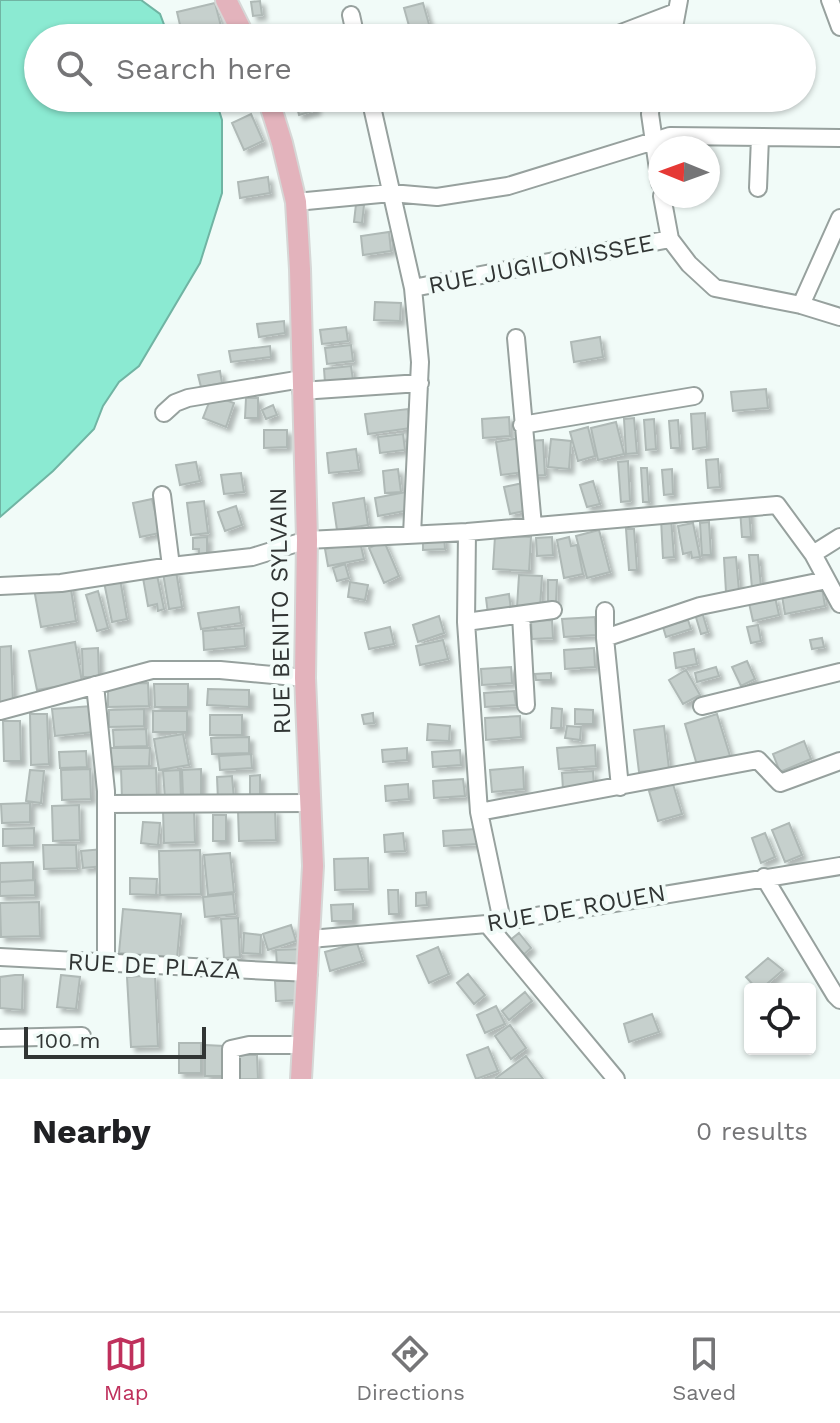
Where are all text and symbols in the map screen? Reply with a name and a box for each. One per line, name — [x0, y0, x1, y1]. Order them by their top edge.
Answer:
search box — [24, 24, 816, 112]
icon: search — [52, 46, 96, 90]
text: Search here — [116, 51, 292, 86]
north arrow — [648, 136, 720, 208]
street label: RUE JUGILONISSEE — [426, 228, 656, 300]
street label: RUE BENITO SYLVAIN — [264, 487, 296, 735]
street label: RUE DE ROUEN — [484, 879, 668, 937]
street label: RUE DE PLAZA — [67, 947, 241, 985]
map controls — [744, 983, 816, 1055]
button: locate — [744, 983, 816, 1055]
scale bar — [24, 1023, 206, 1059]
text: 100 m — [36, 1028, 100, 1053]
text: Nearby — [32, 1111, 151, 1151]
text: 0 results — [696, 1116, 808, 1146]
tab: Map — [104, 1332, 149, 1405]
tab: Directions — [356, 1332, 465, 1405]
tab: Saved — [672, 1332, 736, 1405]

